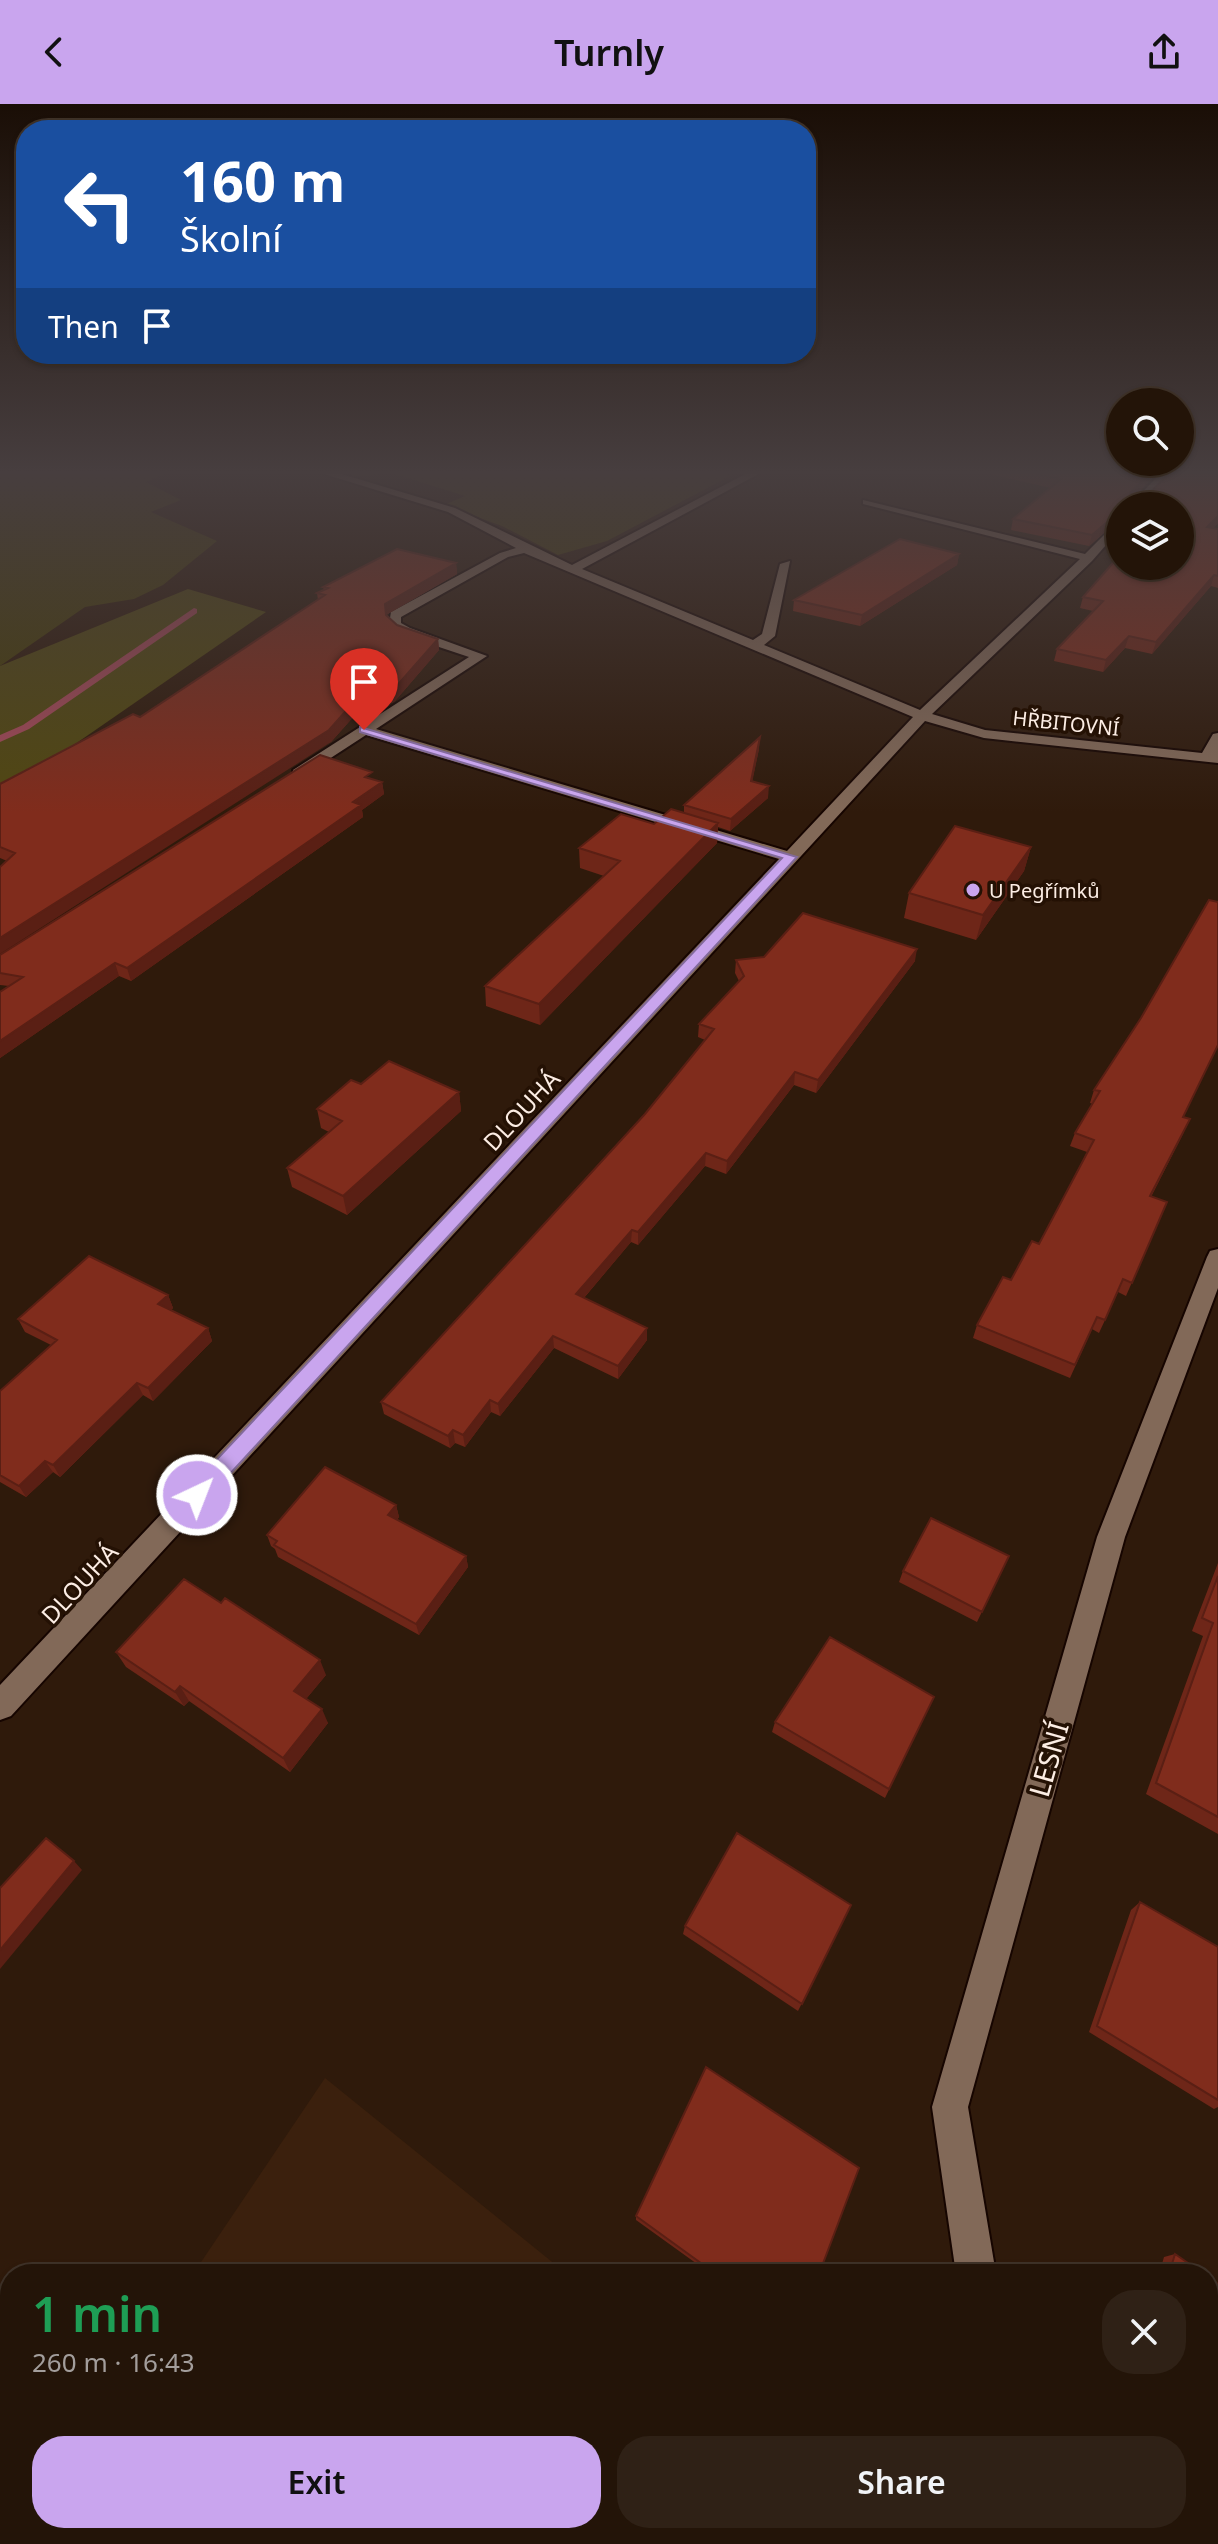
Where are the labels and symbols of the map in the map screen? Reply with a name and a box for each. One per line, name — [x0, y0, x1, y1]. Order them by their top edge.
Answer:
pin — [330, 648, 398, 730]
street label: HŘBITOVNÍ — [1011, 704, 1121, 742]
place label: U Pegřímků — [989, 877, 1100, 904]
marker: U Pegřímků — [964, 881, 982, 899]
street label: DLOUHÁ — [475, 1062, 567, 1157]
position arrow — [155, 1453, 239, 1537]
street label: DLOUHÁ — [33, 1535, 125, 1630]
street label: LESNÍ — [1019, 1717, 1077, 1801]

